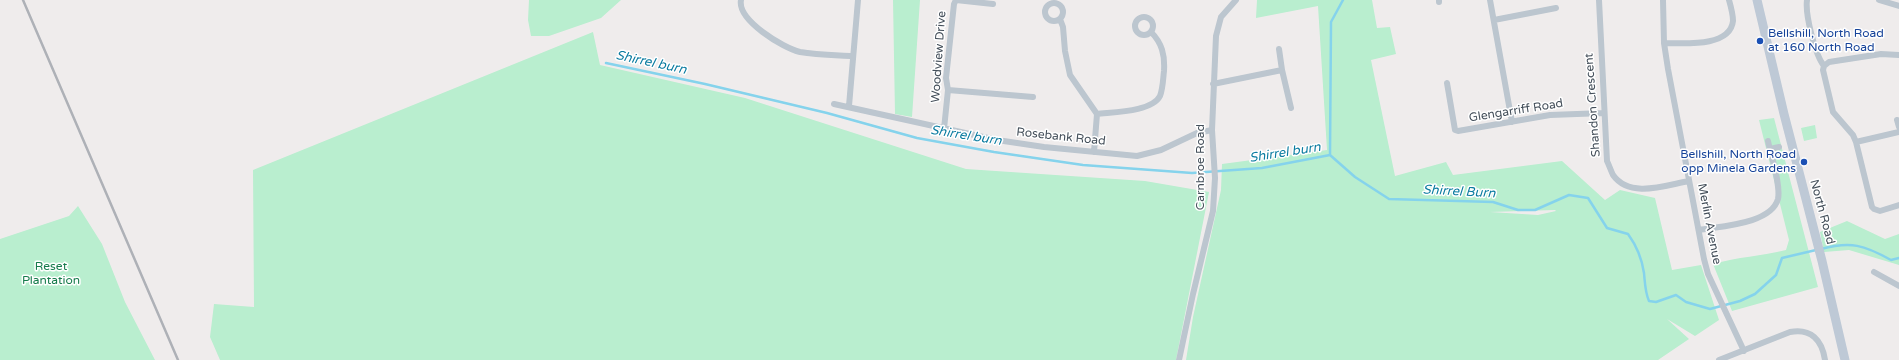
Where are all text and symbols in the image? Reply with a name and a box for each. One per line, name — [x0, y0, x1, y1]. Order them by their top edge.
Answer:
street label: Woodview Drive — [929, 11, 949, 103]
place label: Bellshill, North Road at 160 North Road — [1768, 27, 1884, 55]
marker: Bellshill, North Road at 160 North Road — [1755, 36, 1765, 46]
water label: Shirrel burn — [614, 48, 688, 78]
street label: Shandon Crescent — [1582, 53, 1604, 157]
street label: Glengarriff Road — [1468, 96, 1564, 126]
water label: Shirrel burn — [929, 123, 1003, 149]
street label: Carnbroe Road — [1194, 124, 1208, 210]
street label: Rosebank Road — [1016, 125, 1106, 149]
water label: Shirrel burn — [1248, 140, 1322, 166]
place label: Bellshill, North Road opp Minela Gardens — [1680, 148, 1796, 176]
marker: Bellshill, North Road opp Minela Gardens — [1799, 157, 1809, 167]
street label: North Road — [1806, 178, 1838, 246]
water label: Shirrel Burn — [1422, 182, 1496, 202]
street label: Merlin Avenue — [1694, 182, 1724, 266]
park label: Reset Plantation — [22, 260, 80, 288]

